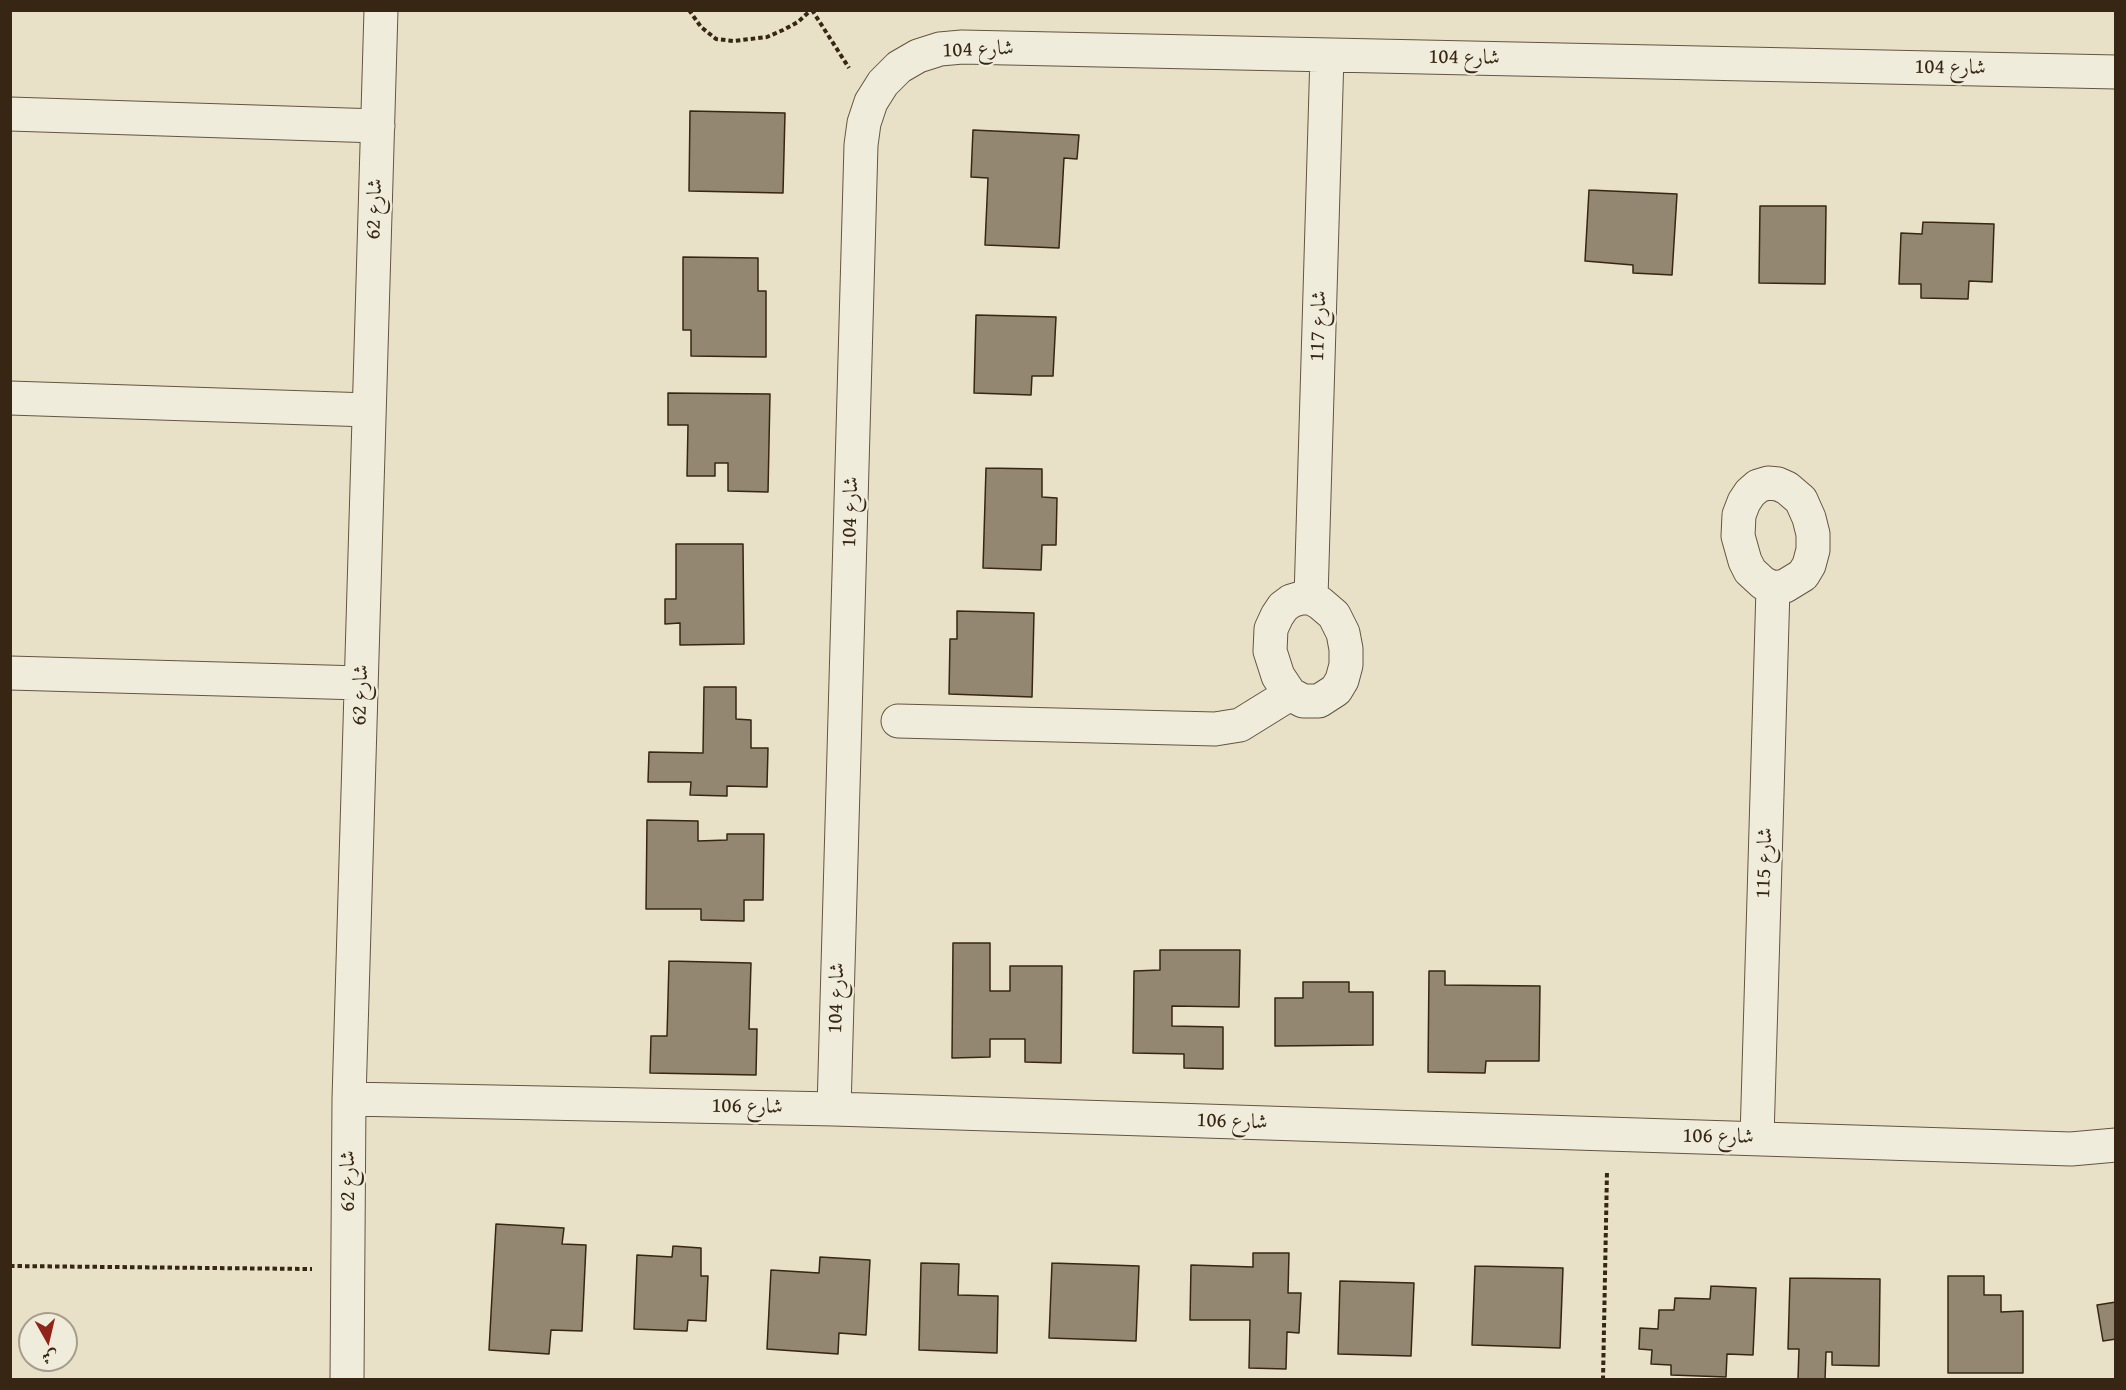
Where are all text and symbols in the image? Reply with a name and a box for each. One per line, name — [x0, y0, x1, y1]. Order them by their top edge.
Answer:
street label: شارع 104 — [942, 36, 1014, 64]
street label: شارع 104 — [1428, 45, 1500, 71]
street label: شارع 104 — [1914, 55, 1986, 81]
street label: شارع 62 — [361, 178, 389, 240]
street label: شارع 117 — [1305, 290, 1333, 362]
street label: شارع 104 — [837, 476, 865, 548]
street label: شارع 62 — [347, 664, 375, 726]
street label: شارع 115 — [1751, 827, 1779, 899]
street label: شارع 104 — [823, 962, 851, 1034]
street label: شارع 106 — [711, 1094, 783, 1120]
street label: شارع 106 — [1196, 1108, 1268, 1136]
street label: شارع 106 — [1682, 1124, 1754, 1150]
street label: شارع 62 — [336, 1150, 362, 1212]
north arrow — [18, 1312, 78, 1372]
text: ش — [41, 1345, 60, 1371]

